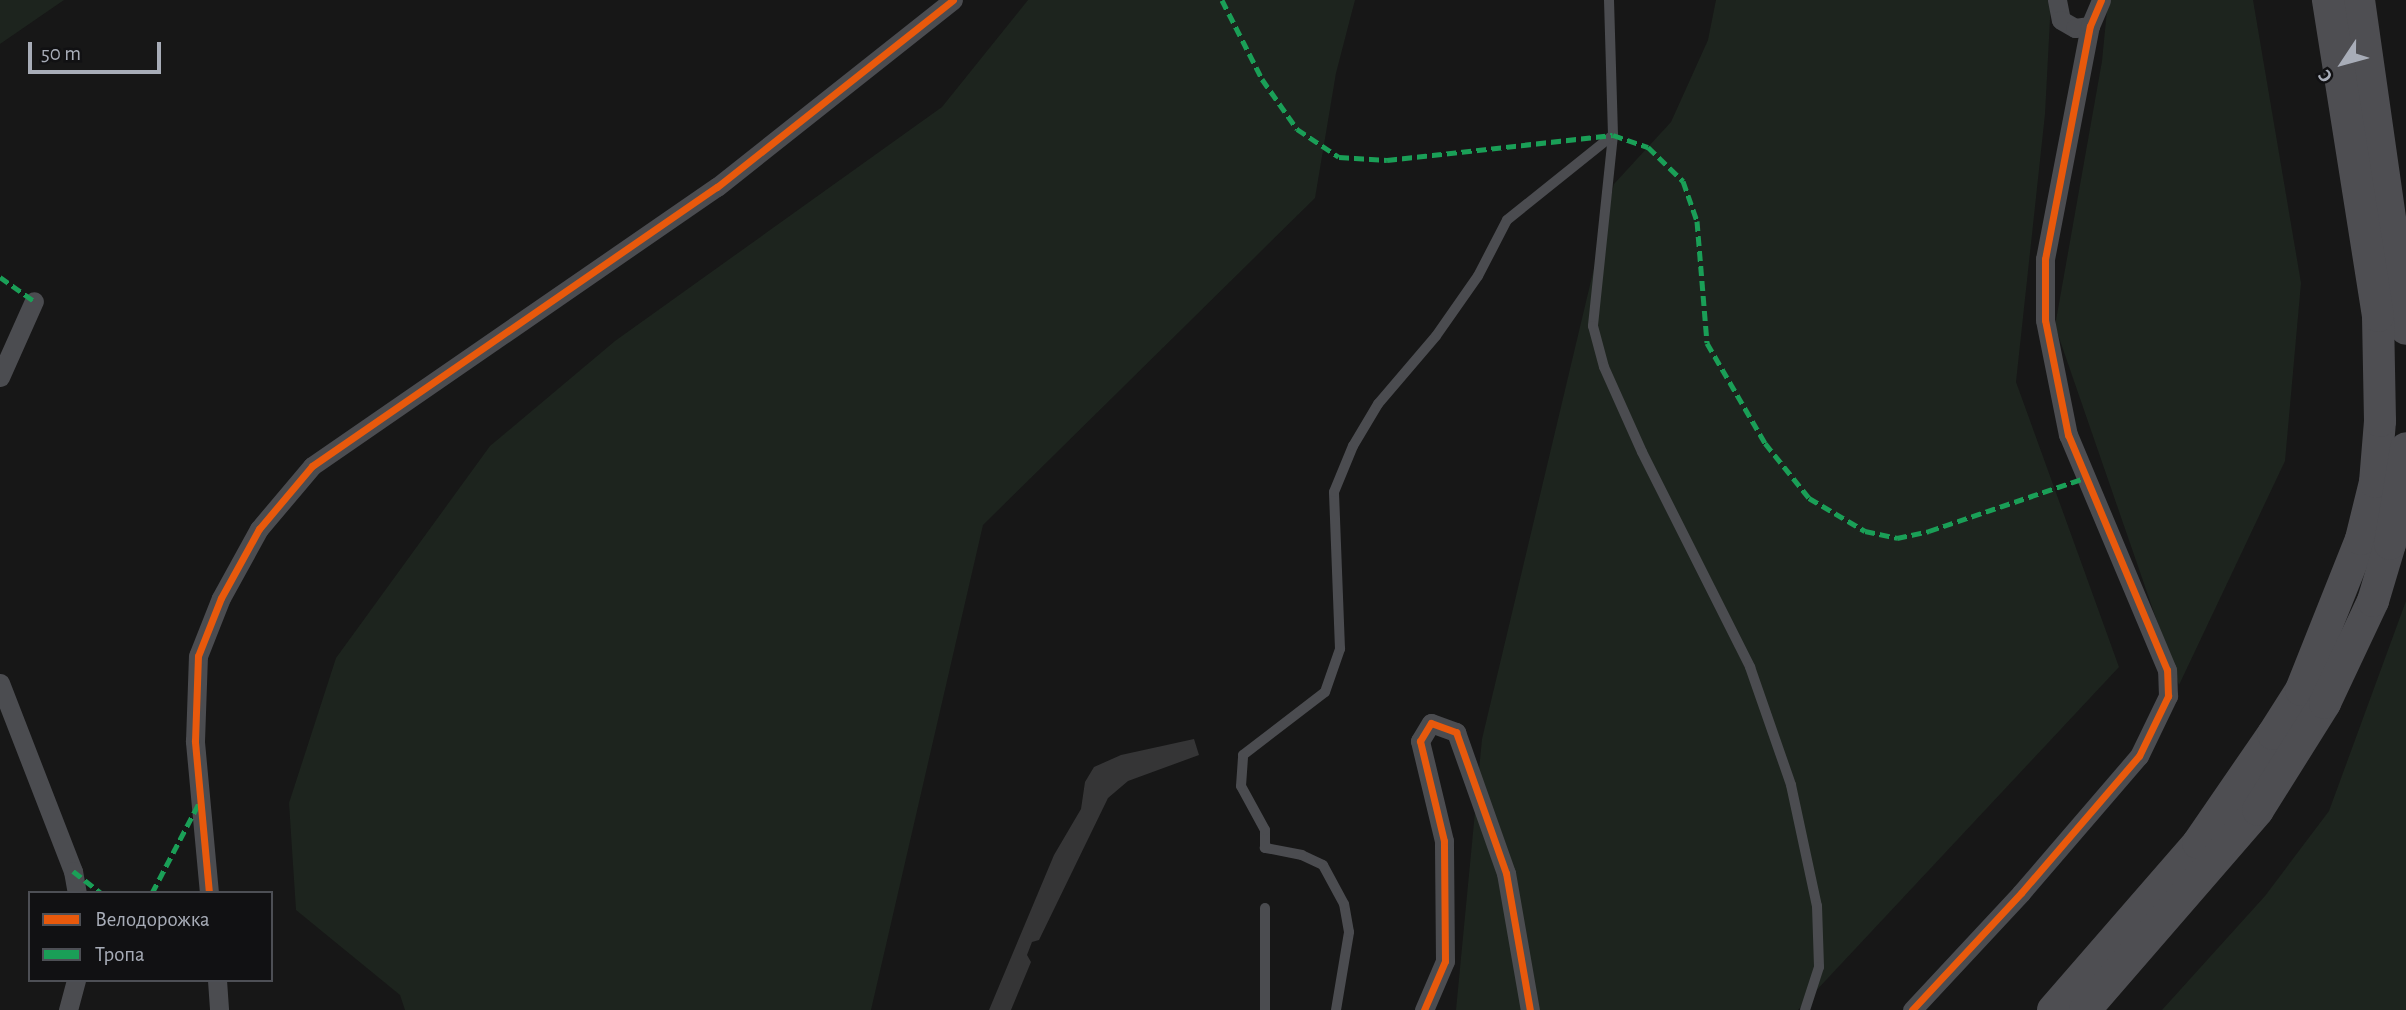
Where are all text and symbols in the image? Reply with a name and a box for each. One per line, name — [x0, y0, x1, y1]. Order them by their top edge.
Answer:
scale bar — [32, 28, 164, 72]
north arrow — [2308, 28, 2378, 98]
text: 50 m — [41, 43, 81, 64]
text: С — [2315, 66, 2336, 85]
legend — [28, 891, 273, 982]
text: Велодорожка — [95, 909, 210, 930]
text: Тропа — [95, 944, 145, 965]

